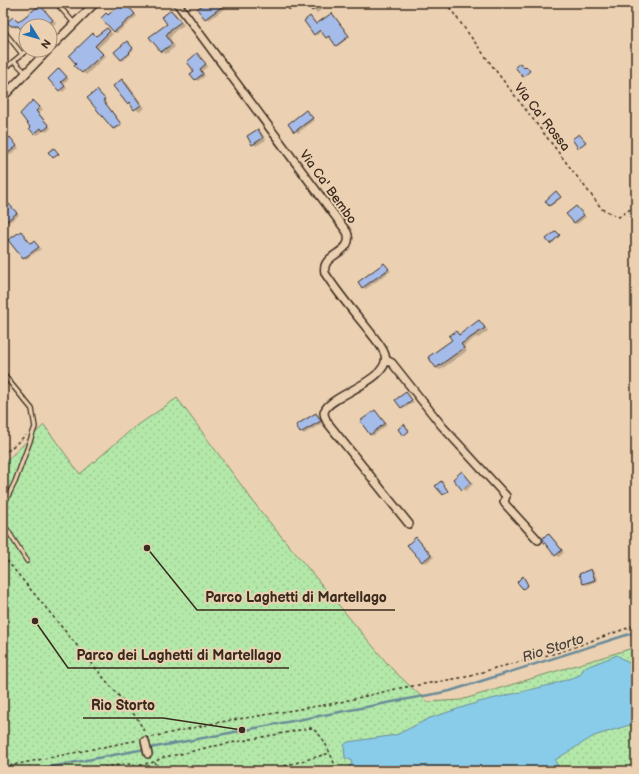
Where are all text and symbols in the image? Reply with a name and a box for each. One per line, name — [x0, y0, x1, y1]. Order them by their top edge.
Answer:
north arrow — [18, 18, 58, 58]
text: N — [38, 37, 53, 51]
street label: Via Ca' Rossa — [511, 80, 573, 154]
street label: Via Ca' Bembo — [296, 147, 360, 227]
callout: Parco Laghetti di Martellago — [197, 584, 395, 610]
text: Parco Laghetti di Martellago — [205, 589, 387, 606]
water label: Rio Storto — [520, 630, 586, 666]
callout: Parco dei Laghetti di Martellago — [68, 642, 289, 668]
text: Parco dei Laghetti di Martellago — [76, 647, 282, 664]
callout: Rio Storto — [83, 692, 163, 718]
text: Rio Storto — [91, 697, 155, 714]

